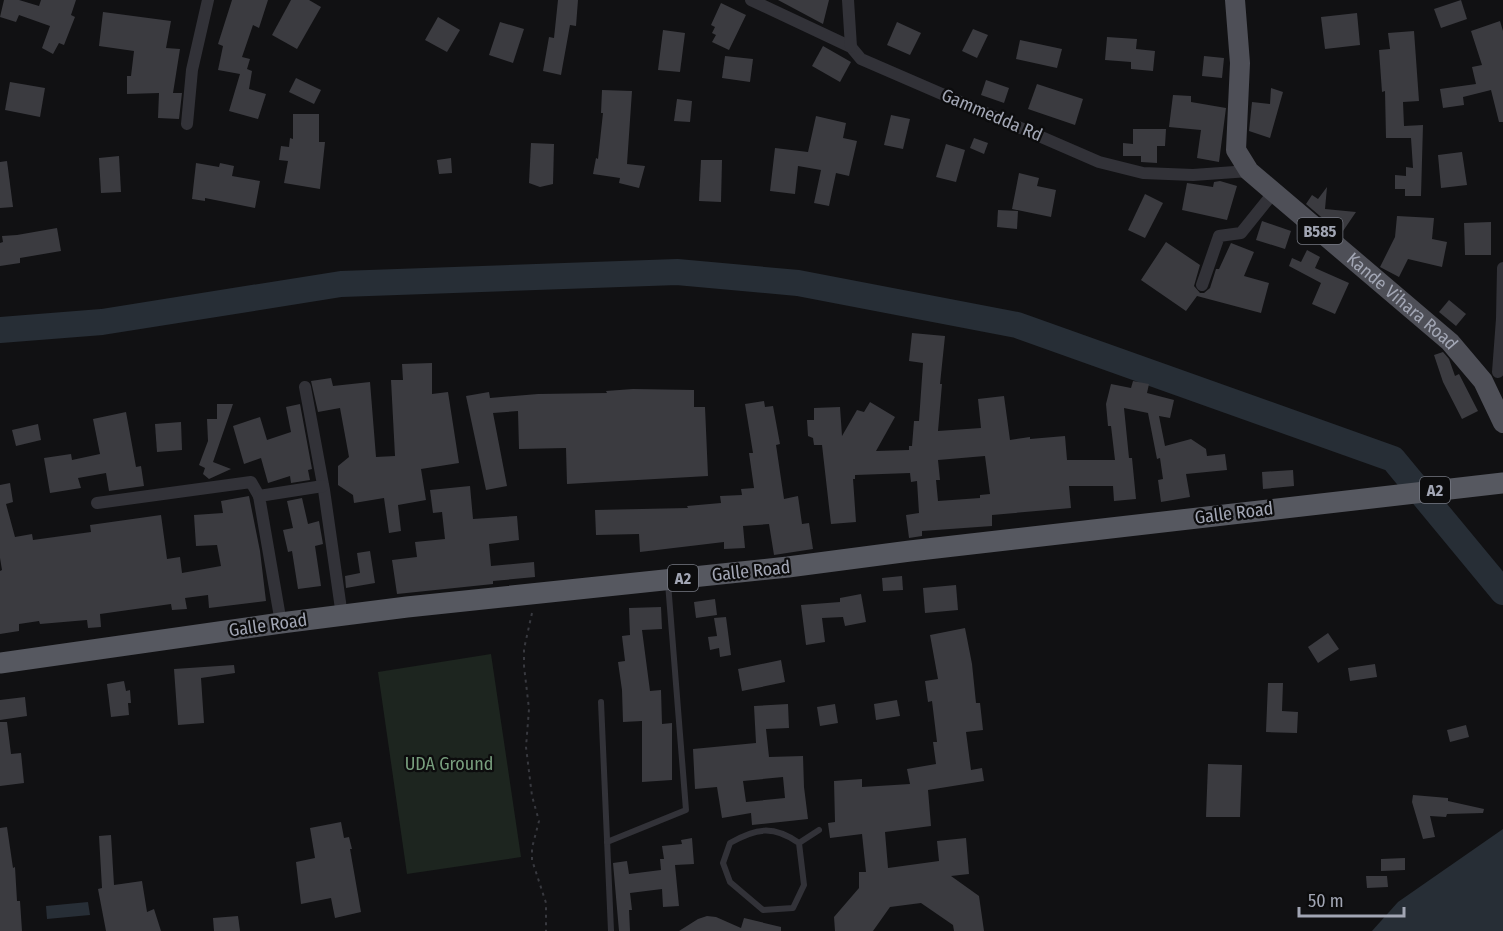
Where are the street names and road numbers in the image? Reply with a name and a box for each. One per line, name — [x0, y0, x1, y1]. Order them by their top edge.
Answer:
street label: Gammedda Rd — [938, 84, 1046, 146]
road number: B585 — [1298, 218, 1342, 244]
street label: Kande Vihara Road — [1342, 248, 1463, 354]
road number: A2 — [1420, 477, 1450, 503]
street label: Galle Road — [1194, 497, 1274, 529]
street label: Galle Road — [711, 556, 791, 586]
road number: A2 — [668, 565, 698, 591]
street label: Galle Road — [227, 609, 309, 641]

